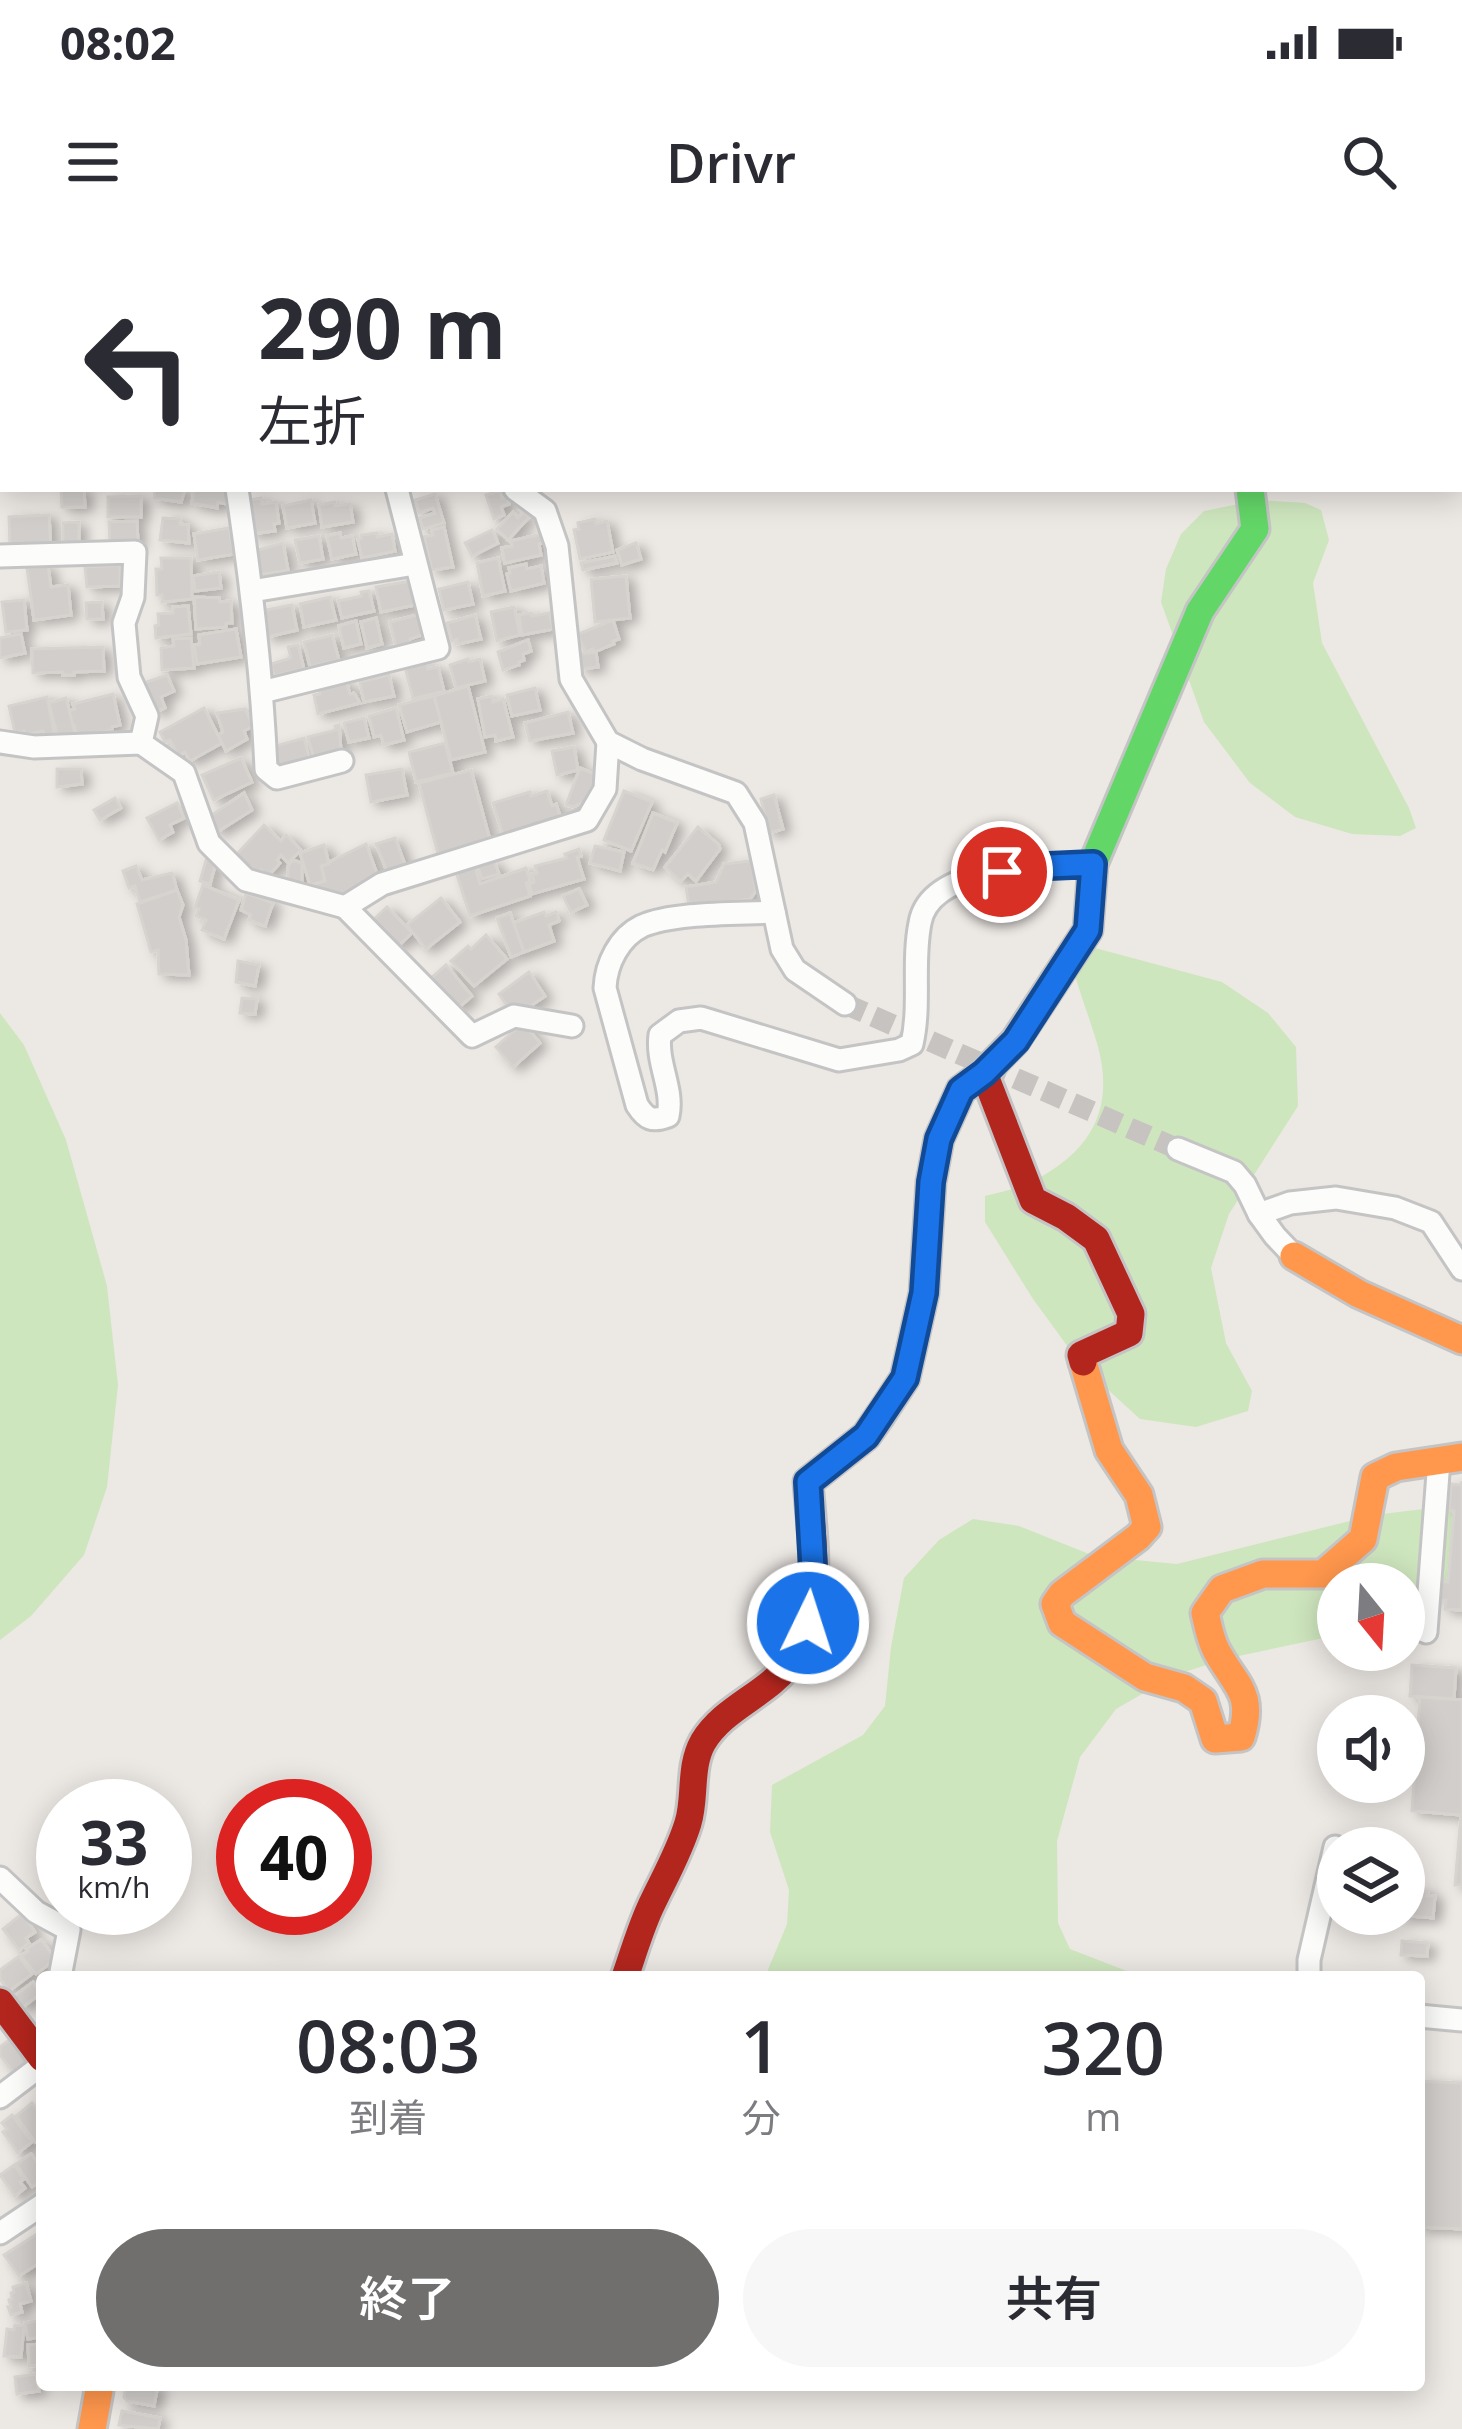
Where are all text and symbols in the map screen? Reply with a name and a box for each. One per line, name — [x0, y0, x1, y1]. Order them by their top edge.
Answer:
text: 08:02 — [60, 12, 176, 73]
text: Drivr — [666, 125, 796, 199]
icon: menu — [60, 129, 126, 195]
icon: search — [1336, 129, 1402, 195]
text: 290 m — [258, 269, 506, 384]
icon: left — [60, 288, 216, 444]
text: 左折 — [258, 383, 366, 457]
pin — [951, 821, 1053, 923]
icon: arrive — [969, 839, 1035, 905]
position arrow — [745, 1560, 871, 1686]
north arrow — [1317, 1563, 1425, 1671]
map controls — [1317, 1563, 1425, 1935]
button: sound — [1317, 1695, 1425, 1803]
speed limit sign: 40 — [216, 1779, 372, 1935]
text: 33 — [80, 1801, 148, 1883]
button: layers — [1317, 1827, 1425, 1935]
text: km/h — [78, 1866, 150, 1907]
text: 08:03 — [296, 1996, 480, 2094]
text: 1 — [740, 1996, 782, 2094]
text: 320 — [1041, 1998, 1165, 2096]
text: m — [1085, 2089, 1121, 2142]
text: 到着 — [349, 2090, 427, 2143]
text: 分 — [741, 2090, 780, 2143]
button: 終了 — [96, 2229, 719, 2367]
button: 共有 — [743, 2229, 1365, 2367]

